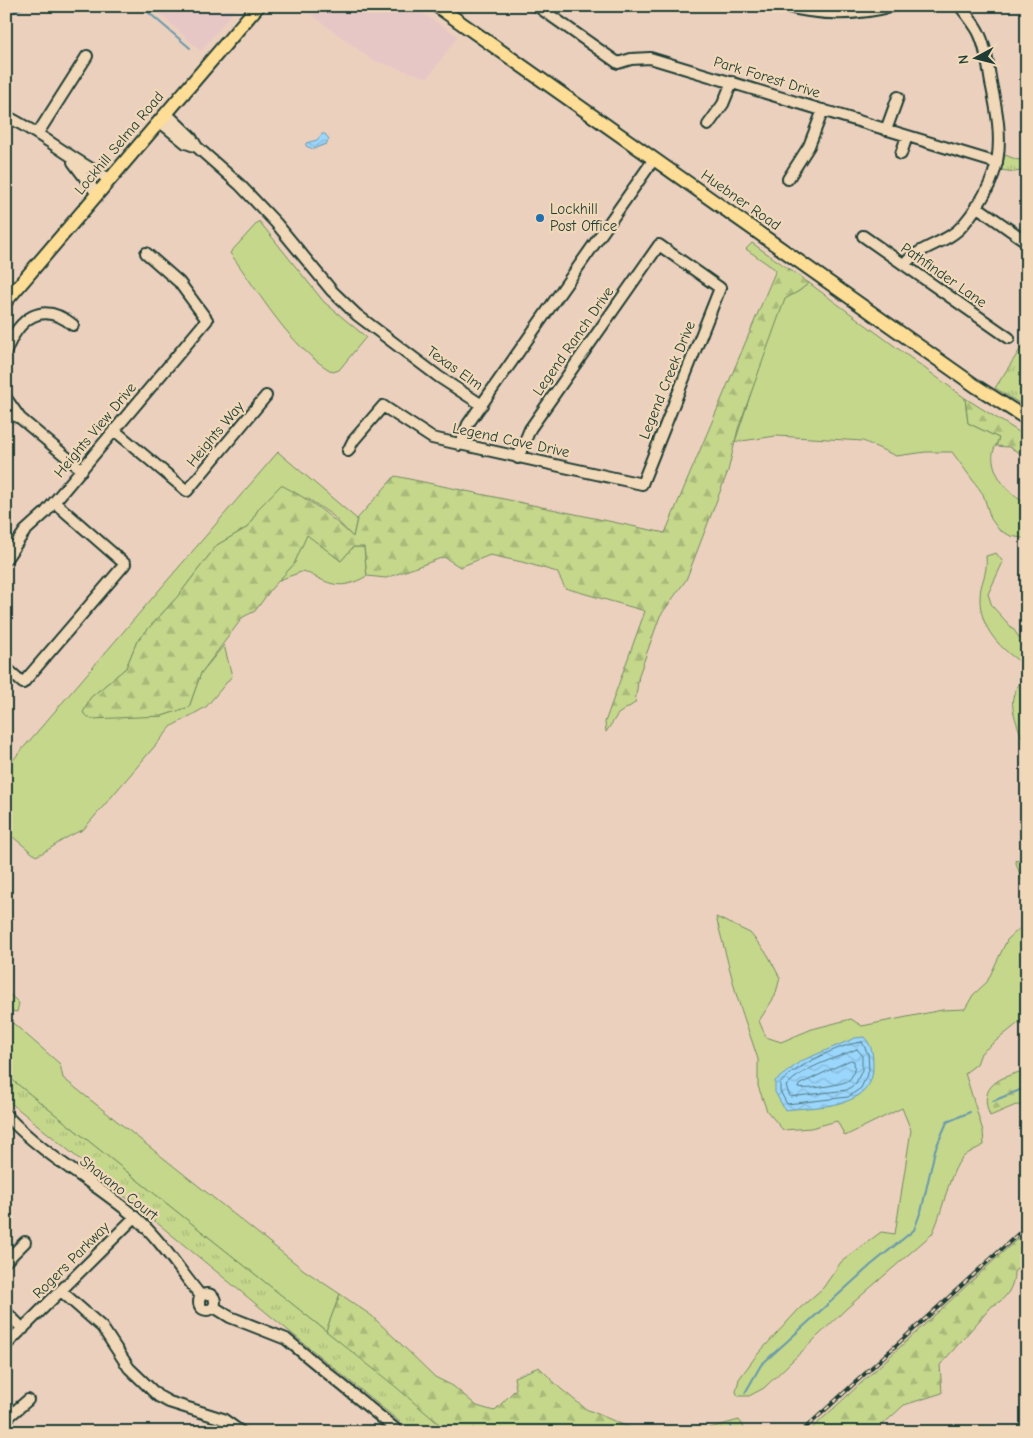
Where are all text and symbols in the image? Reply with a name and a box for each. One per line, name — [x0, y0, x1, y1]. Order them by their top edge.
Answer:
north arrow — [950, 32, 1000, 82]
street label: Park Forest Drive — [712, 52, 823, 102]
text: N — [955, 54, 973, 65]
street label: Lockhill Selma Road — [71, 88, 167, 198]
street label: Huebner Road — [698, 166, 784, 234]
place label: Lockhill Post Office — [550, 200, 618, 235]
marker: Lockhill Post Office — [534, 212, 546, 224]
street label: Pathfinder Lane — [897, 239, 991, 312]
street label: Legend Ranch Drive — [529, 283, 618, 399]
street label: Legend Creek Drive — [635, 318, 699, 442]
street label: Texas Elm — [423, 342, 487, 394]
street label: Heights View Drive — [50, 378, 140, 481]
street label: Heights Way — [182, 397, 248, 470]
street label: Legend Cave Drive — [451, 419, 572, 461]
street label: Shavano Court — [76, 1152, 162, 1224]
street label: Rogers Parkway — [29, 1218, 113, 1302]

